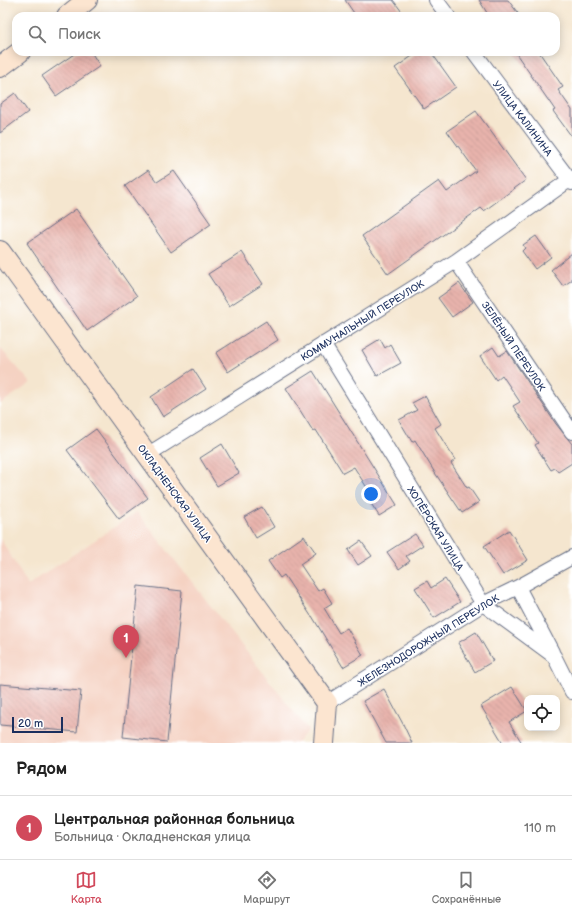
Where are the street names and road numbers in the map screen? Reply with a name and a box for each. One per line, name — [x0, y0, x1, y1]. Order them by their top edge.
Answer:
street label: УЛИЦА КАЛИНИНА — [490, 79, 555, 159]
street label: КОММУНАЛЬНЫЙ ПЕРЕУЛОК — [299, 278, 427, 364]
street label: ЗЕЛЁНЫЙ ПЕРЕУЛОК — [479, 300, 548, 394]
street label: ОКЛАДНЕНСКАЯ УЛИЦА — [135, 443, 214, 545]
street label: ХОПЁРСКАЯ УЛИЦА — [404, 484, 466, 573]
street label: ЖЕЛЕЗНОДОРОЖНЫЙ ПЕРЕУЛОК — [356, 592, 502, 689]

